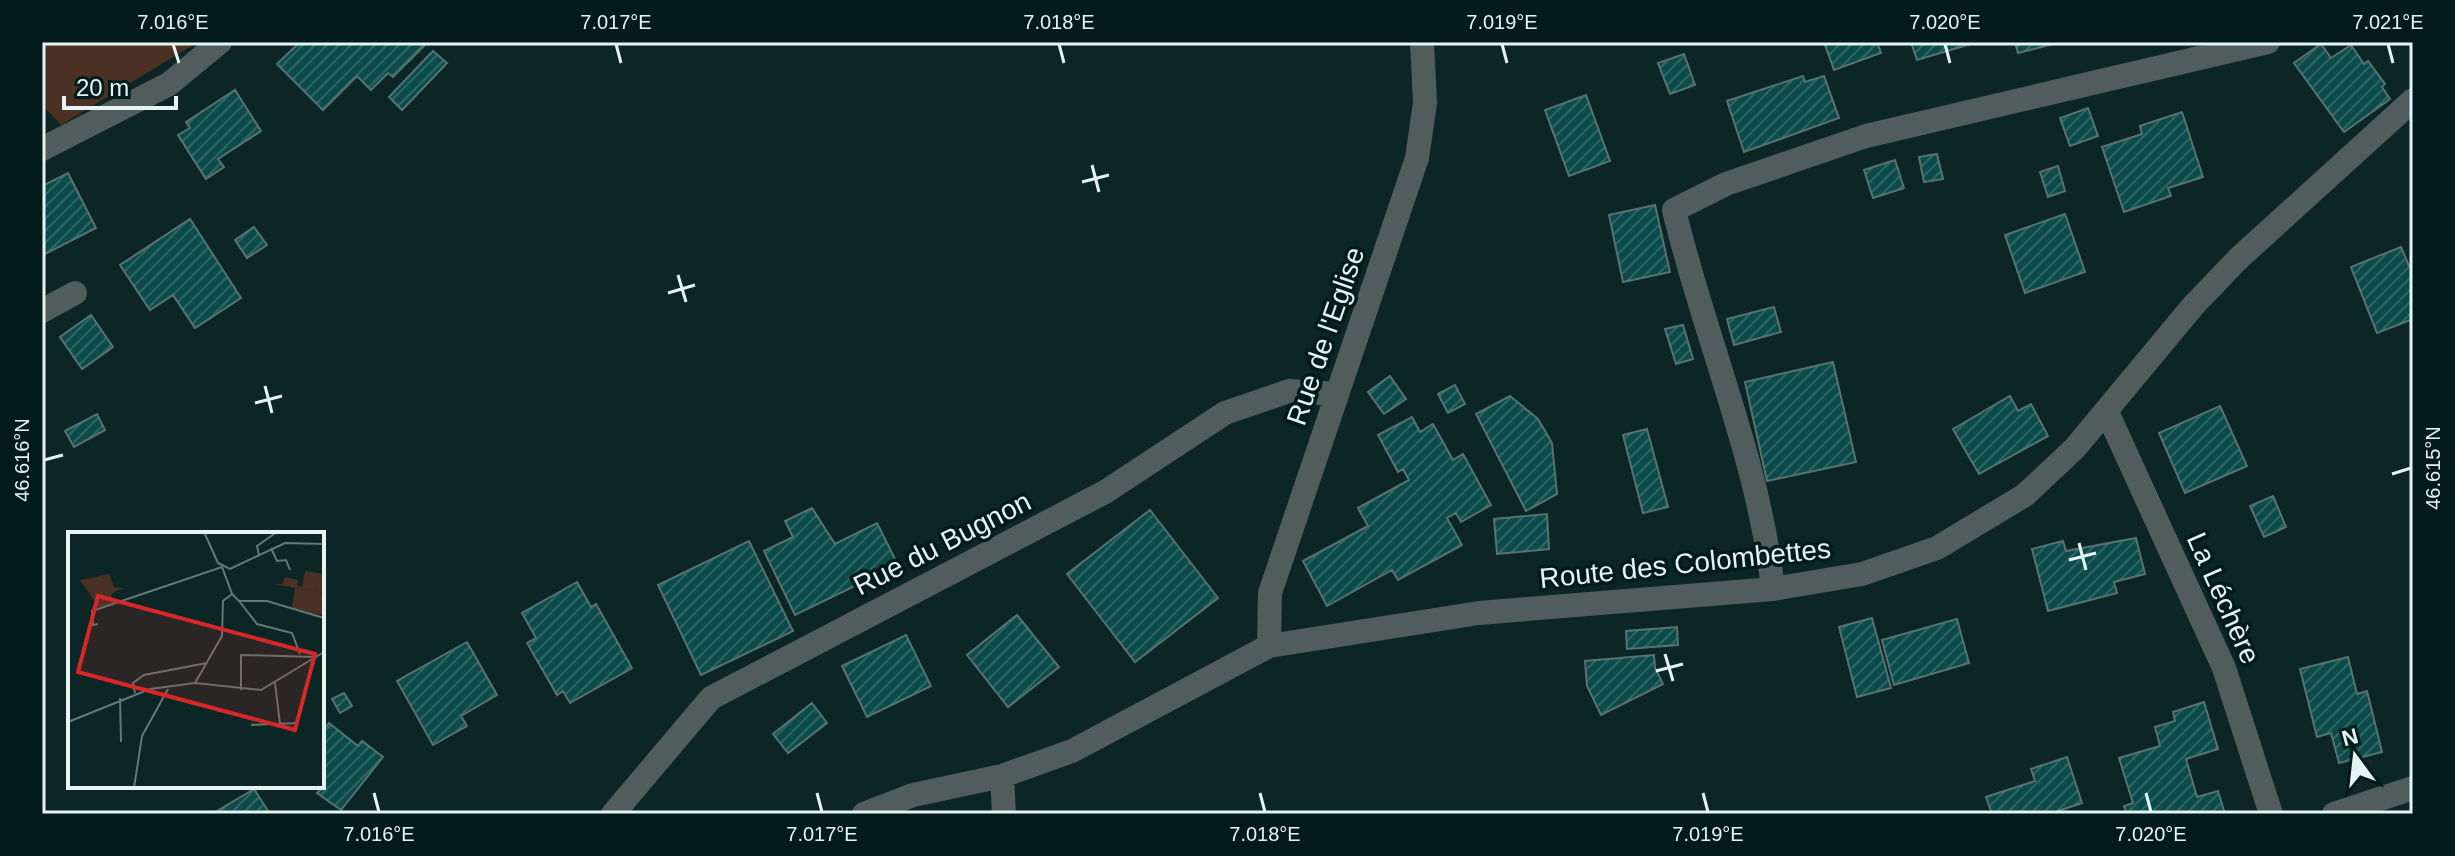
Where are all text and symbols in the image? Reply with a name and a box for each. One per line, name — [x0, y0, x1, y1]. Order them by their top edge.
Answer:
text: 7.016°E — [137, 11, 209, 33]
text: 7.017°E — [580, 11, 652, 33]
text: 7.018°E — [1023, 11, 1095, 33]
text: 7.019°E — [1466, 11, 1538, 33]
text: 7.020°E — [1909, 11, 1981, 33]
text: 7.021°E — [2352, 11, 2424, 33]
scale bar — [64, 60, 176, 110]
text: 20 m — [76, 74, 129, 101]
street label: Rue de l'Eglise — [1281, 243, 1370, 429]
text: 46.616°N — [11, 418, 33, 502]
text: 46.615°N — [2422, 426, 2444, 510]
street label: Rue du Bugnon — [848, 485, 1036, 601]
street label: La Léchère — [2181, 528, 2266, 669]
inset map — [68, 532, 324, 788]
street label: Route des Colombettes — [1538, 533, 1832, 594]
north arrow — [2315, 716, 2395, 796]
text: N — [2339, 723, 2361, 751]
text: 7.016°E — [343, 823, 415, 845]
text: 7.017°E — [786, 823, 858, 845]
text: 7.018°E — [1229, 823, 1301, 845]
text: 7.019°E — [1672, 823, 1744, 845]
text: 7.020°E — [2115, 823, 2187, 845]

